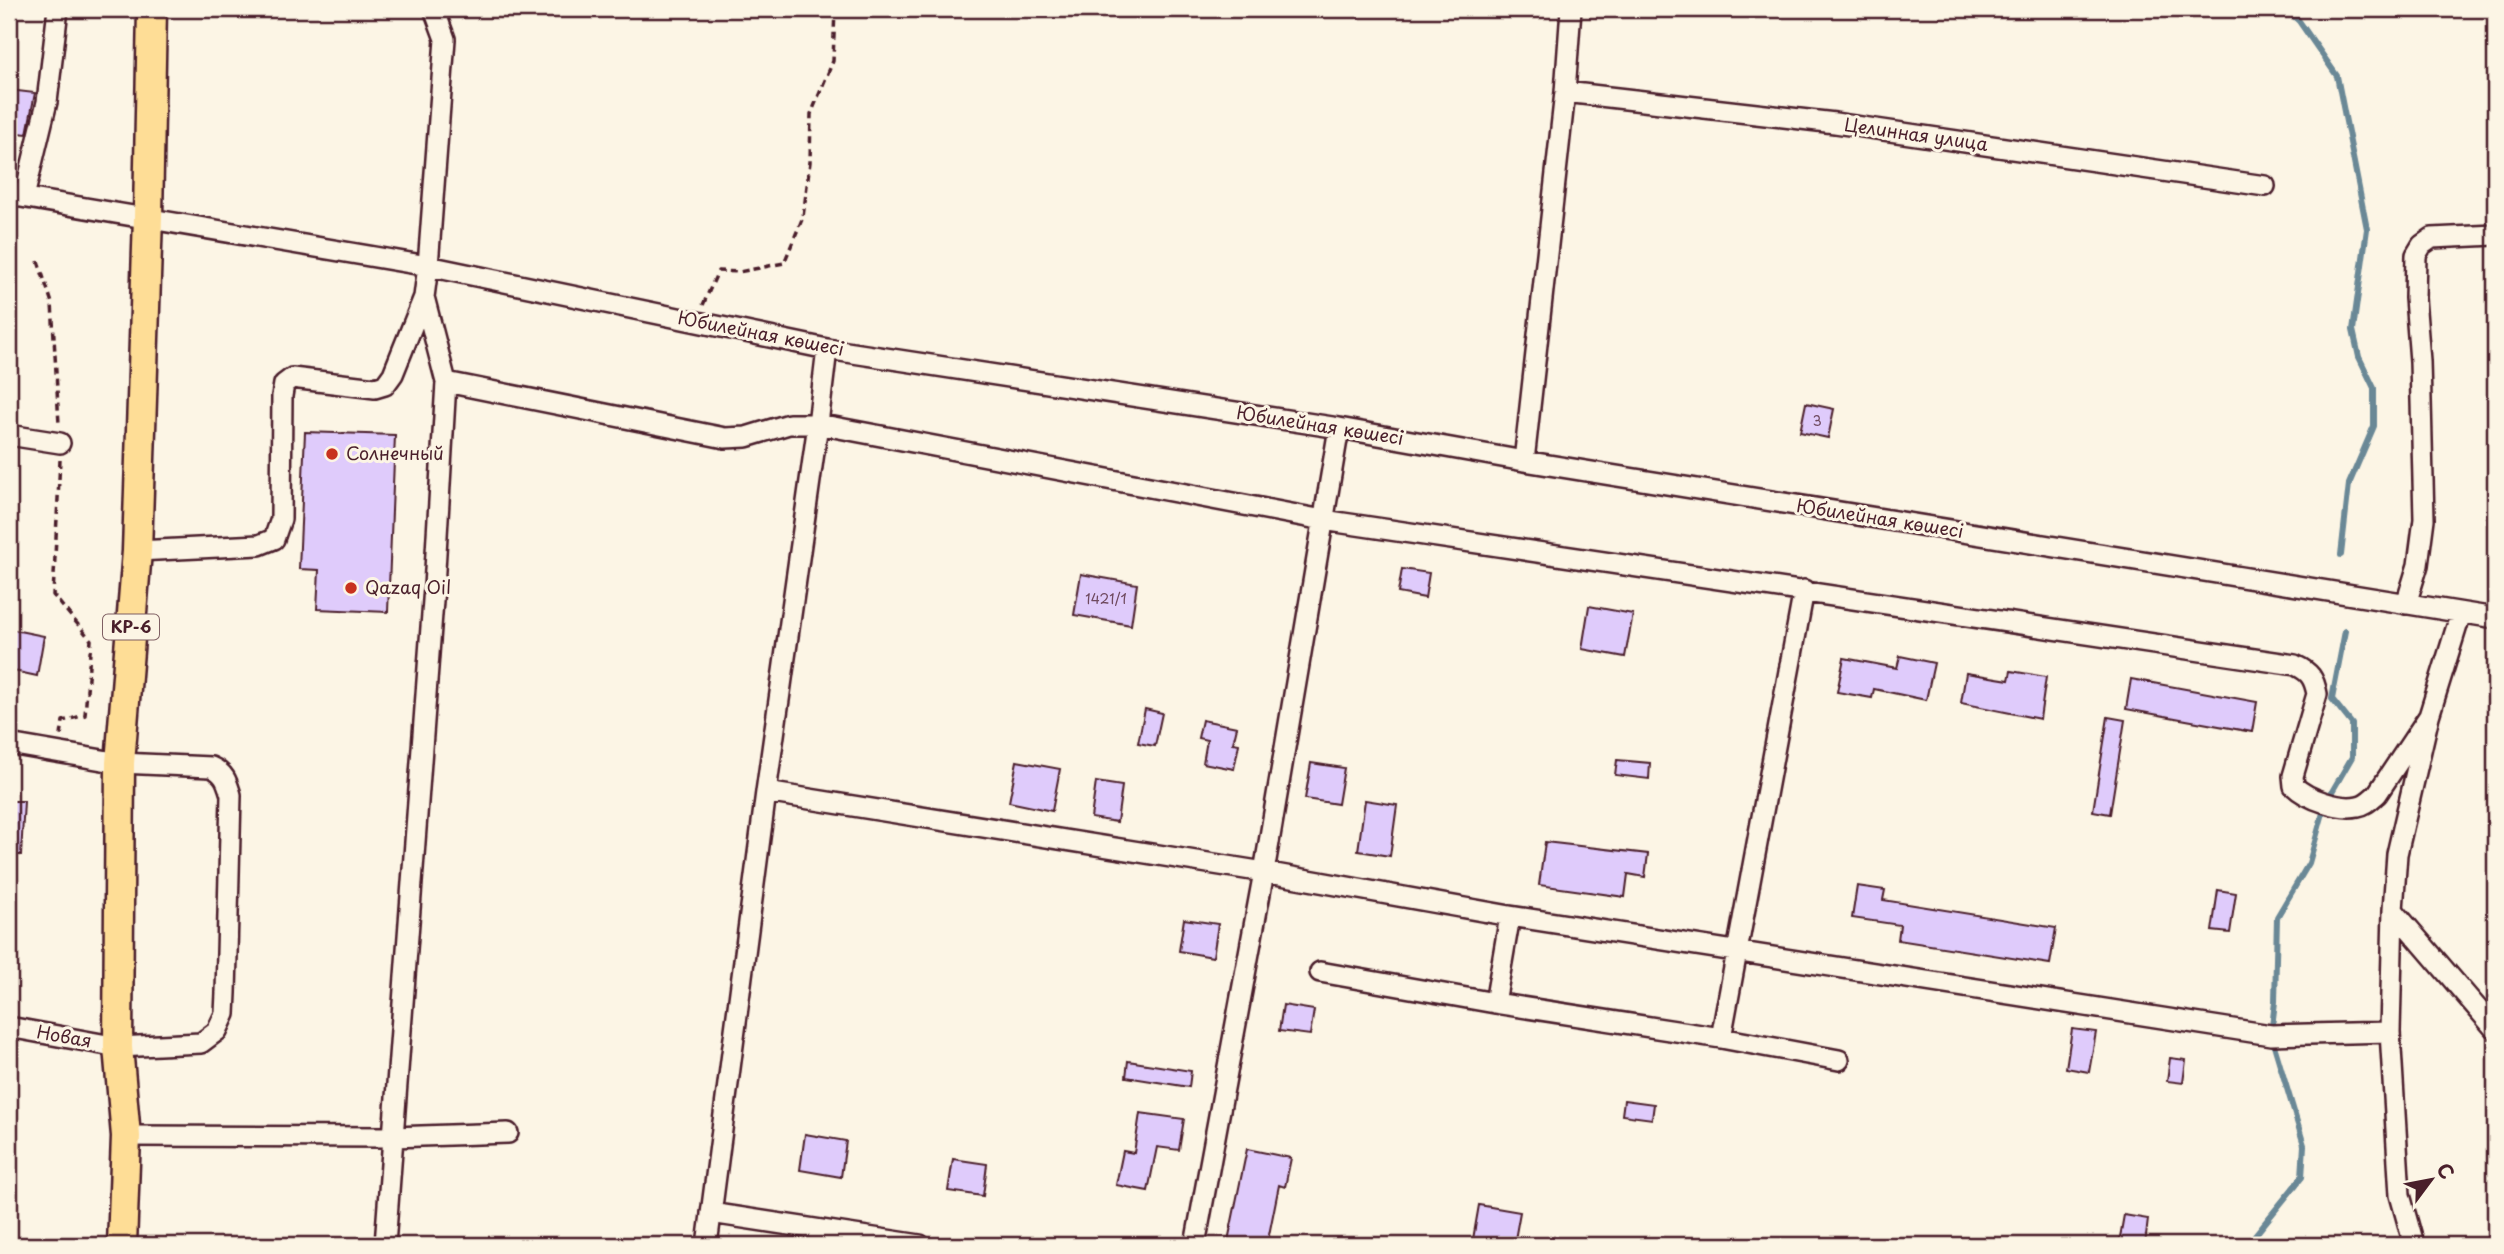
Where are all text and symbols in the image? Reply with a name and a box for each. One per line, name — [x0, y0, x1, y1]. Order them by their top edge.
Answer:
street label: Целинная улица — [1843, 110, 1990, 157]
street label: Юбилейная көшесі — [676, 303, 847, 362]
street label: Юбилейная көшесі — [1235, 398, 1406, 451]
house number: 3 — [1812, 410, 1822, 431]
place label: Солнечный — [346, 439, 444, 466]
marker: Солнечный — [324, 446, 340, 462]
street label: Юбилейная көшесі — [1795, 491, 1966, 544]
place label: Qazaq Oil — [365, 573, 451, 600]
marker: Qazaq Oil — [343, 580, 359, 596]
house number: 1421/1 — [1085, 588, 1127, 609]
road number: KP-6 — [103, 614, 159, 640]
street label: Новая — [35, 1017, 94, 1054]
north arrow — [2396, 1146, 2466, 1216]
text: С — [2431, 1157, 2462, 1184]

